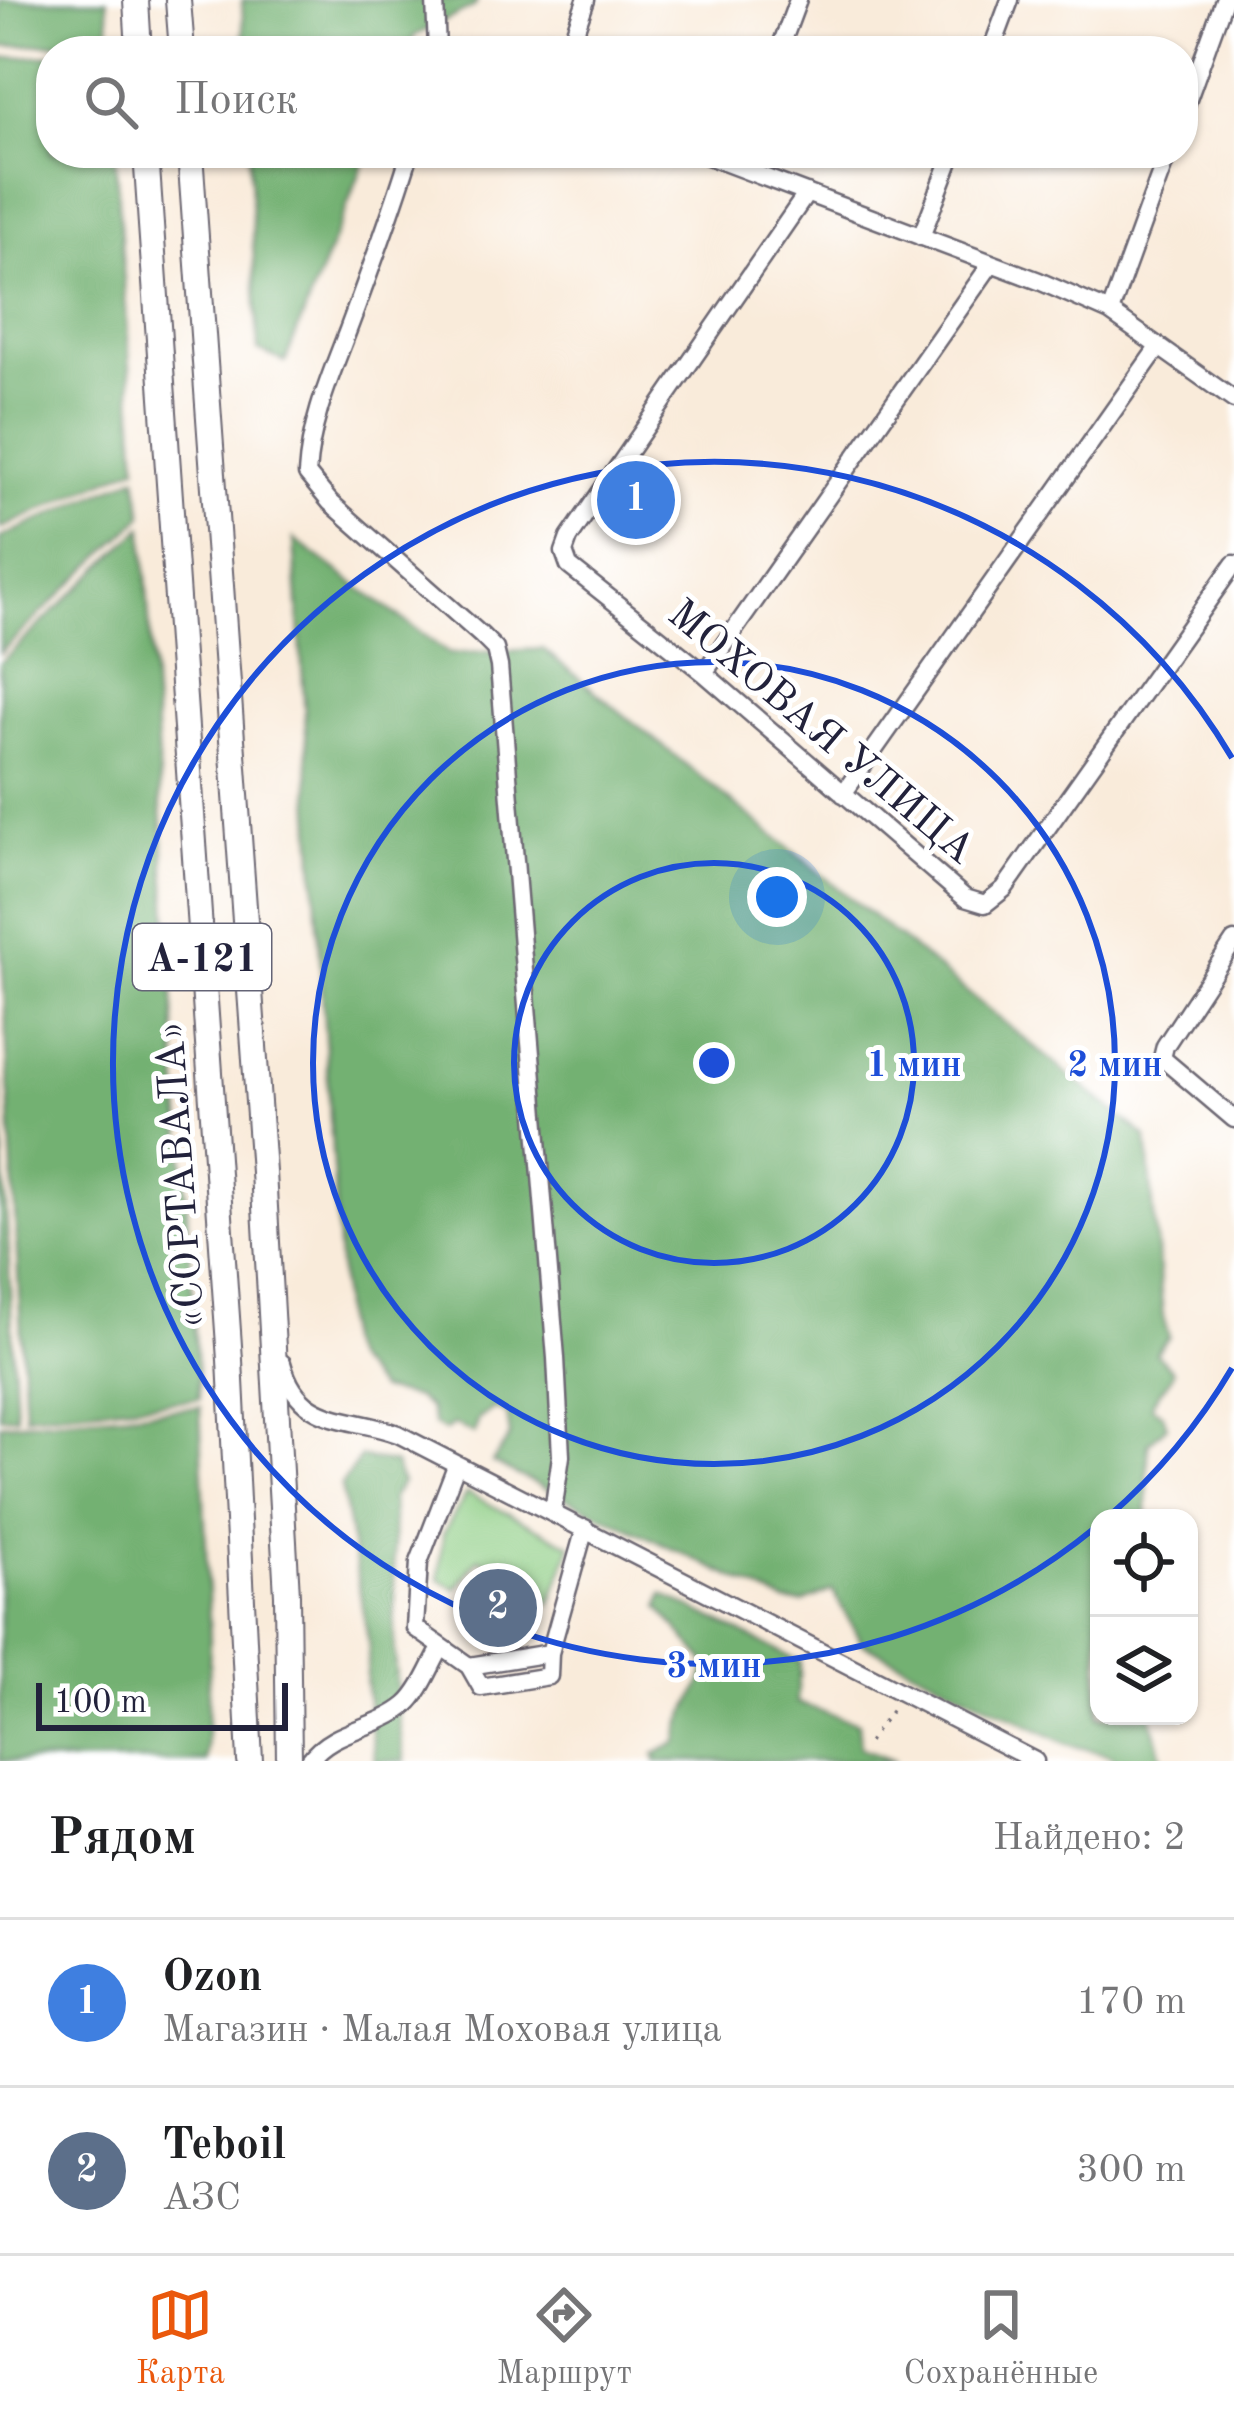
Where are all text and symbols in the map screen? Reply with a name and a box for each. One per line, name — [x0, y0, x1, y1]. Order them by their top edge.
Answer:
search box — [36, 36, 1198, 168]
icon: search — [78, 69, 144, 135]
text: Поиск — [174, 79, 298, 124]
pin: 1 — [597, 455, 675, 545]
street label: МОХОВАЯ УЛИЦА — [659, 593, 981, 873]
your location — [747, 867, 807, 927]
road number: А-121 — [133, 924, 271, 990]
street label: «СОРТАВАЛА» — [150, 1019, 214, 1330]
centre of rings — [693, 1042, 735, 1084]
text: 1 мин — [866, 1049, 962, 1085]
text: 2 мин — [1067, 1049, 1163, 1085]
map controls — [1090, 1509, 1198, 1725]
button: locate — [1090, 1509, 1198, 1617]
pin: 2 — [459, 1563, 537, 1653]
button: layers — [1090, 1617, 1198, 1725]
text: 3 мин — [666, 1650, 762, 1686]
scale bar — [36, 1677, 288, 1730]
text: 100 m — [54, 1687, 147, 1720]
text: Рядом — [48, 1814, 196, 1865]
text: Найдено: 2 — [993, 1819, 1186, 1858]
text: Ozon — [162, 1956, 262, 2001]
text: 1 — [76, 1983, 98, 2022]
text: 170 m — [1076, 1983, 1186, 2022]
text: Магазин · Малая Моховая улица — [162, 2011, 722, 2050]
text: Teboil — [162, 2124, 286, 2169]
text: 2 — [76, 2151, 98, 2190]
text: 300 m — [1076, 2151, 1186, 2190]
text: АЗС — [162, 2179, 241, 2218]
tab: Карта — [136, 2282, 225, 2395]
tab: Маршрут — [497, 2282, 632, 2395]
tab: Сохранённые — [904, 2282, 1098, 2395]

